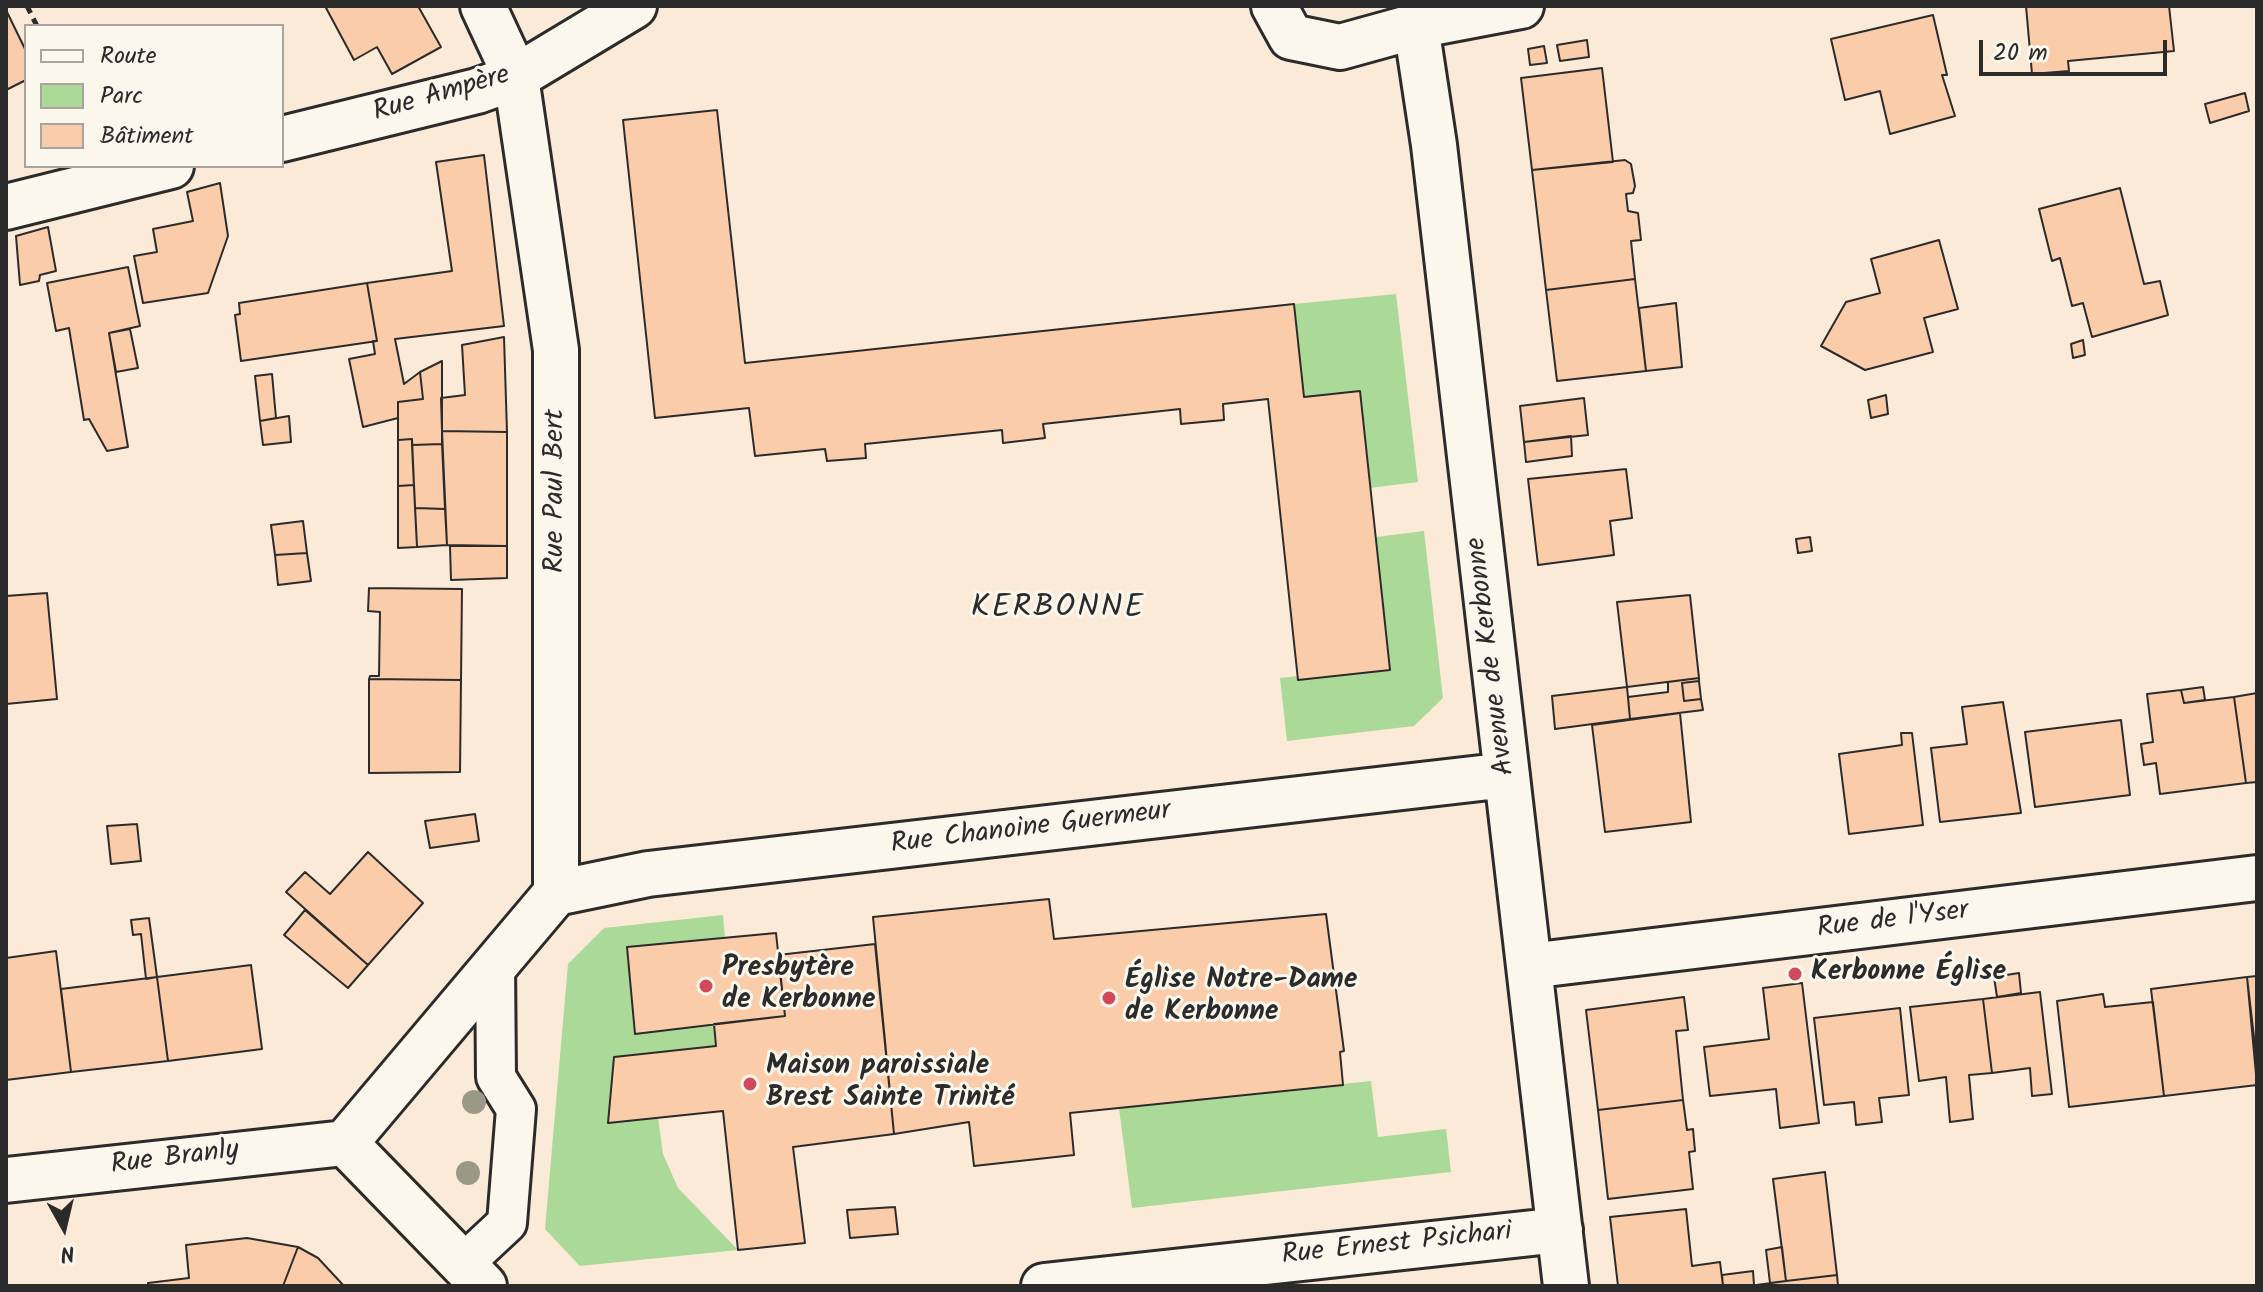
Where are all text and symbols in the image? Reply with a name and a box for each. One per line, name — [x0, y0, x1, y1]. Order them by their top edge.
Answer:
legend — [24, 24, 284, 168]
scale bar — [1983, 24, 2171, 74]
text: 20 m — [1993, 34, 2048, 73]
text: Route — [100, 37, 157, 76]
street label: Rue Ampère — [370, 60, 514, 132]
text: Parc — [100, 77, 143, 116]
text: Bâtiment — [100, 117, 194, 156]
street label: Rue Paul Bert — [540, 409, 574, 573]
street label: Avenue de Kerbonne — [1462, 535, 1524, 777]
district label: KERBONNE — [971, 592, 1145, 630]
street label: Rue Chanoine Guermeur — [889, 796, 1173, 864]
street label: Rue de l'Yser — [1815, 896, 1971, 948]
place label: Presbytère de Kerbonne — [722, 953, 876, 1019]
place label: Kerbonne Église — [1811, 957, 2006, 991]
place label: Église Notre-Dame de Kerbonne — [1125, 965, 1357, 1031]
marker: Kerbonne Église — [1786, 965, 1804, 983]
marker: Presbytère de Kerbonne — [697, 977, 715, 995]
marker: Église Notre-Dame de Kerbonne — [1100, 989, 1118, 1007]
place label: Maison paroissiale Brest Sainte Trinité — [766, 1051, 1014, 1117]
marker: Maison paroissiale Brest Sainte Trinité — [741, 1075, 759, 1093]
street label: Rue Branly — [109, 1135, 241, 1185]
north arrow — [24, 1188, 104, 1268]
street label: Rue Ernest Psichari — [1280, 1217, 1514, 1275]
text: N — [58, 1234, 77, 1271]

